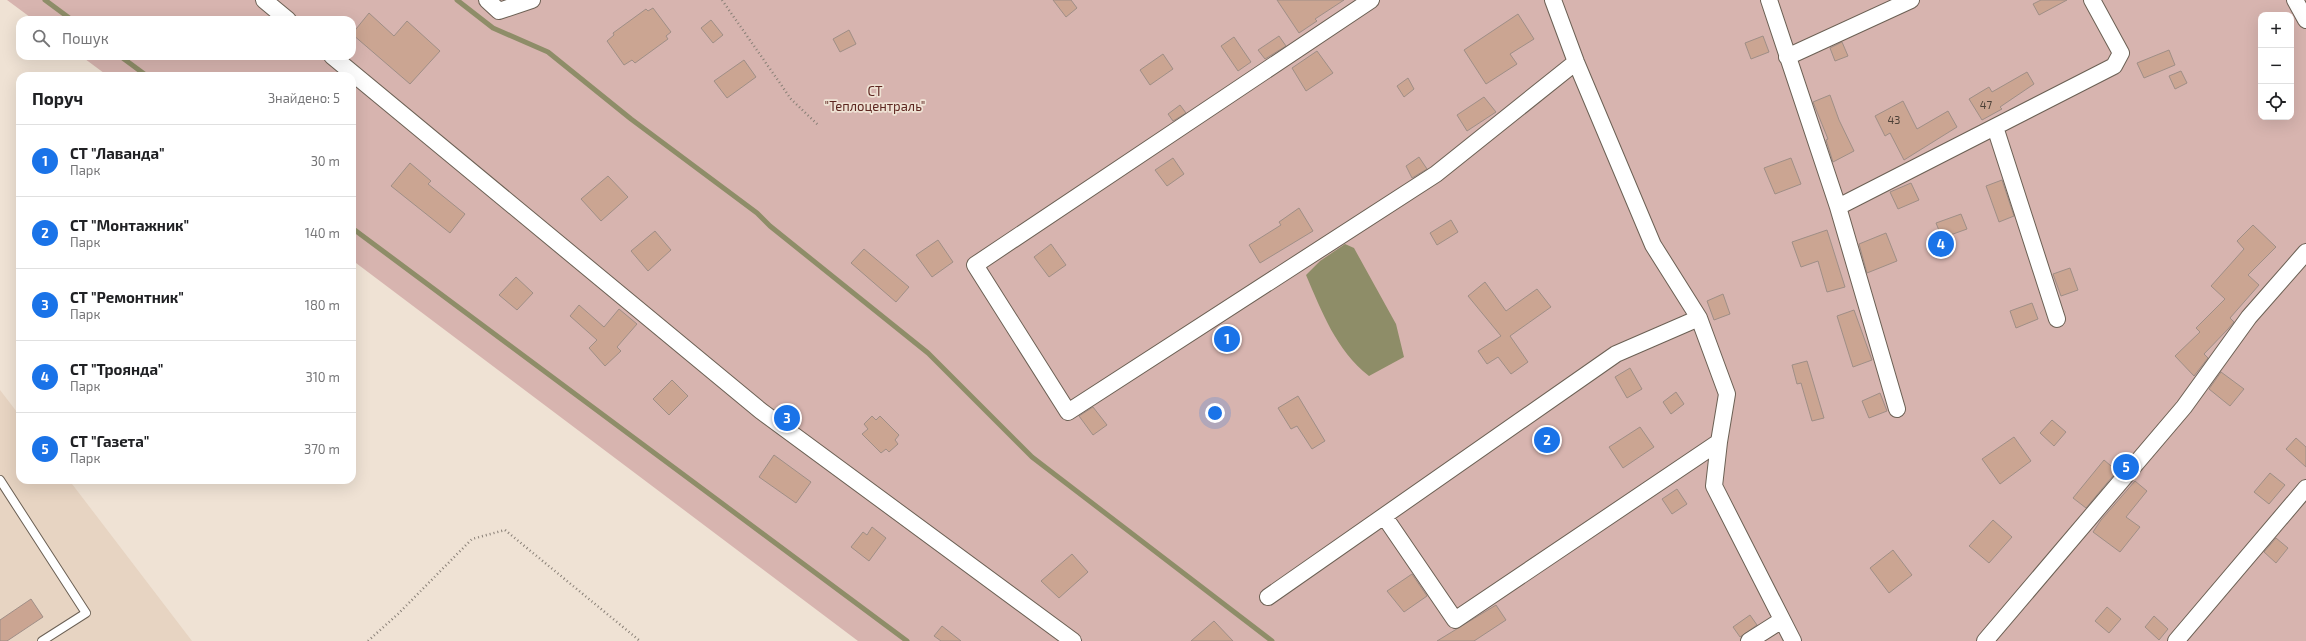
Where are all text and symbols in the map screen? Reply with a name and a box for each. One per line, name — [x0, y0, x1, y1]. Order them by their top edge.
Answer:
map controls — [2258, 12, 2294, 120]
button: + — [2258, 12, 2294, 48]
search box — [16, 16, 356, 60]
icon: search — [30, 27, 52, 49]
text: Пошук — [62, 29, 109, 47]
button: − — [2258, 48, 2294, 84]
park label: СТ "Теплоцентраль" — [825, 83, 925, 114]
button: locate — [2258, 84, 2294, 120]
text: Поруч — [32, 88, 83, 108]
text: Знайдено: 5 — [268, 90, 340, 106]
house number: 47 — [1980, 98, 1993, 111]
house number: 43 — [1888, 113, 1900, 126]
text: СТ "Лаванда" — [70, 144, 165, 162]
text: 1 — [42, 153, 48, 169]
text: 30 m — [311, 153, 340, 169]
text: Парк — [70, 162, 100, 178]
text: СТ "Монтажник" — [70, 216, 189, 234]
text: 2 — [41, 225, 49, 241]
text: 140 m — [305, 225, 340, 241]
pin: 4 — [1928, 229, 1954, 259]
text: Парк — [70, 234, 100, 250]
text: СТ "Ремонтник" — [70, 288, 184, 306]
text: 3 — [41, 297, 49, 313]
text: 180 m — [305, 297, 340, 313]
text: Парк — [70, 306, 100, 322]
pin: 1 — [1214, 324, 1240, 354]
text: СТ "Троянда" — [70, 360, 163, 378]
text: 4 — [41, 369, 49, 385]
text: 310 m — [305, 369, 340, 385]
text: Парк — [70, 378, 100, 394]
pin: 3 — [774, 403, 800, 433]
your location — [1205, 403, 1225, 423]
pin: 2 — [1534, 425, 1560, 455]
text: СТ "Газета" — [70, 432, 149, 450]
text: 5 — [41, 441, 49, 457]
text: 370 m — [304, 441, 340, 457]
text: Парк — [70, 450, 100, 466]
pin: 5 — [2113, 452, 2139, 482]

